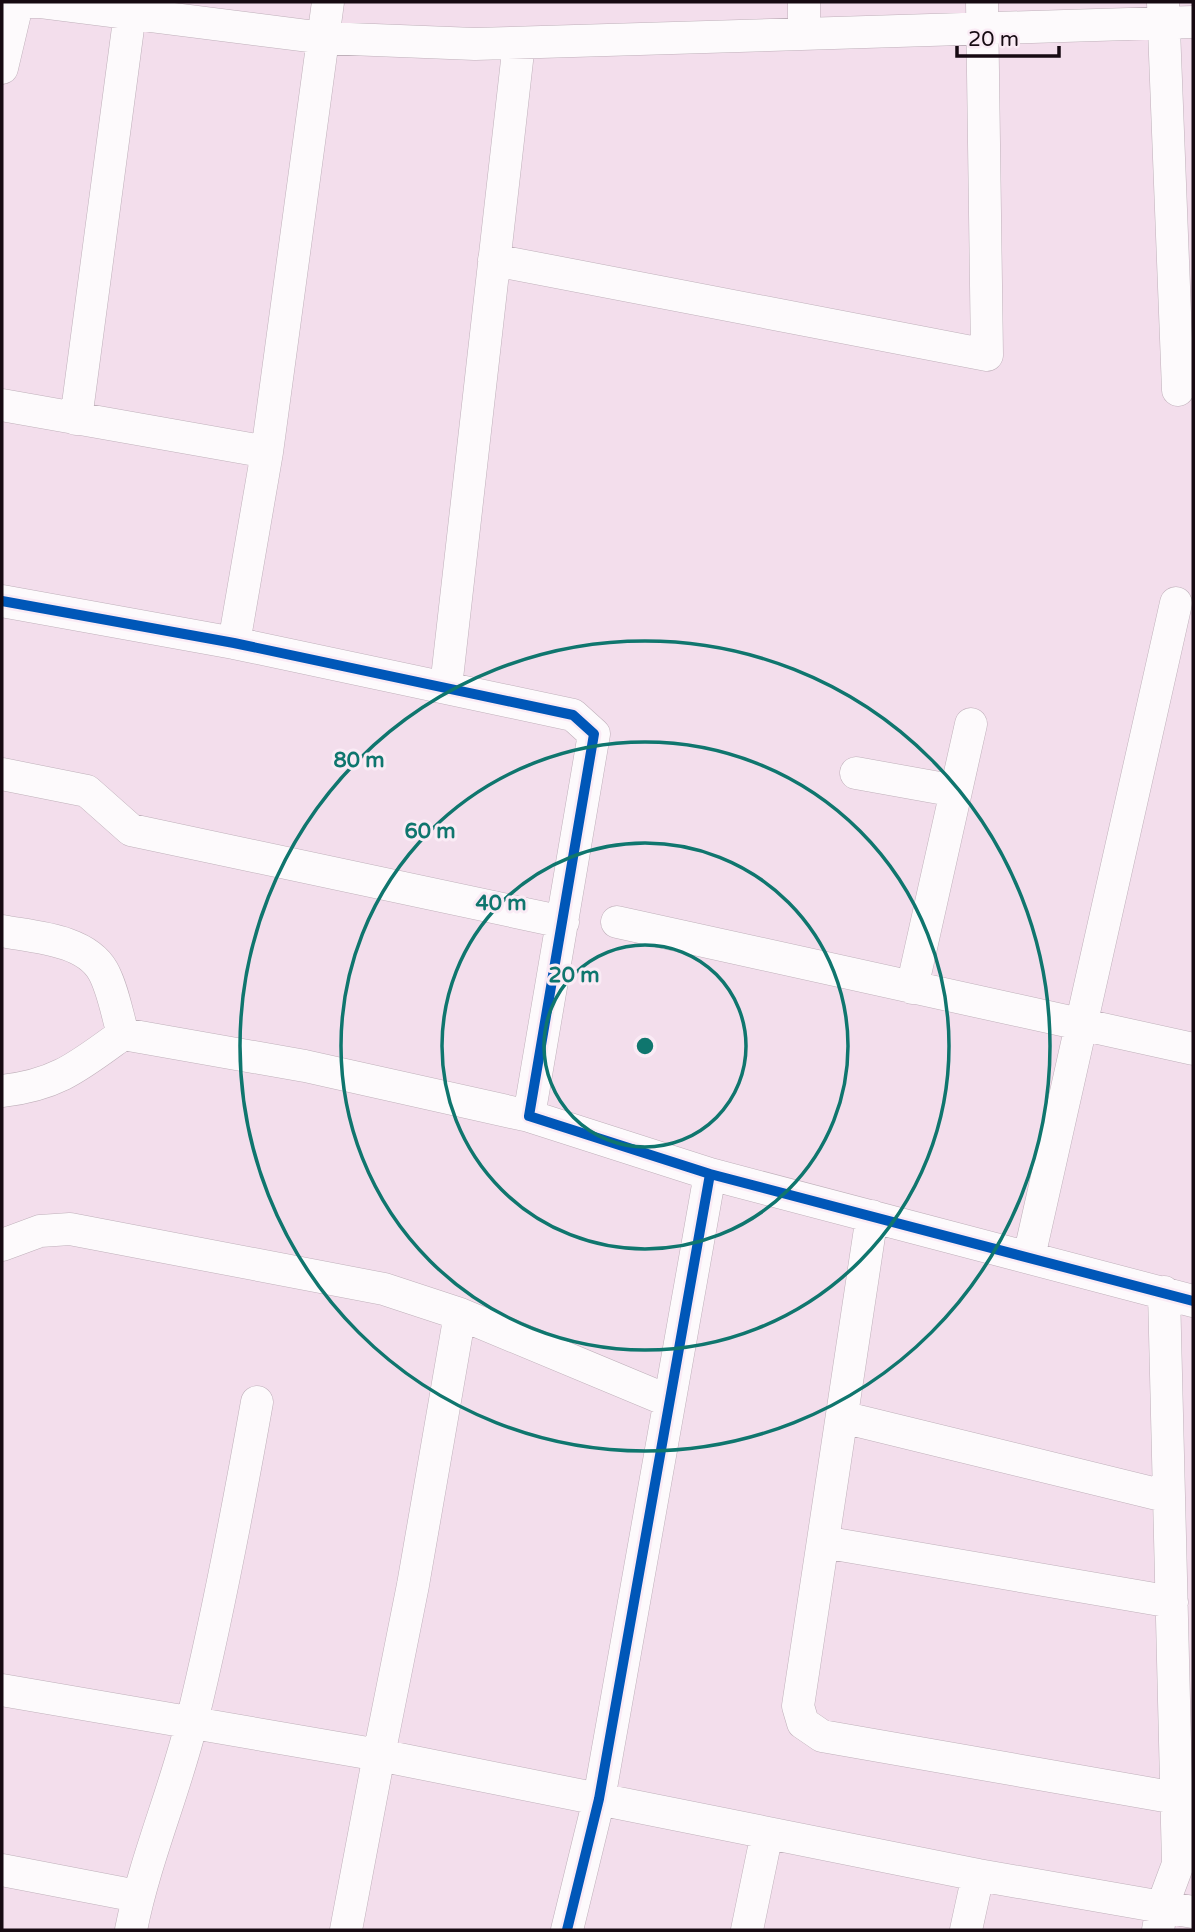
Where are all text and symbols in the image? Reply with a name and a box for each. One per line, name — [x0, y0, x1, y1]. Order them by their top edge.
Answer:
scale bar — [957, 14, 1058, 58]
text: 20 m — [968, 27, 1019, 52]
text: 80 m — [333, 748, 385, 773]
text: 60 m — [404, 819, 456, 844]
text: 40 m — [475, 891, 527, 916]
text: 20 m — [548, 963, 600, 988]
centre of rings — [633, 1034, 657, 1058]

